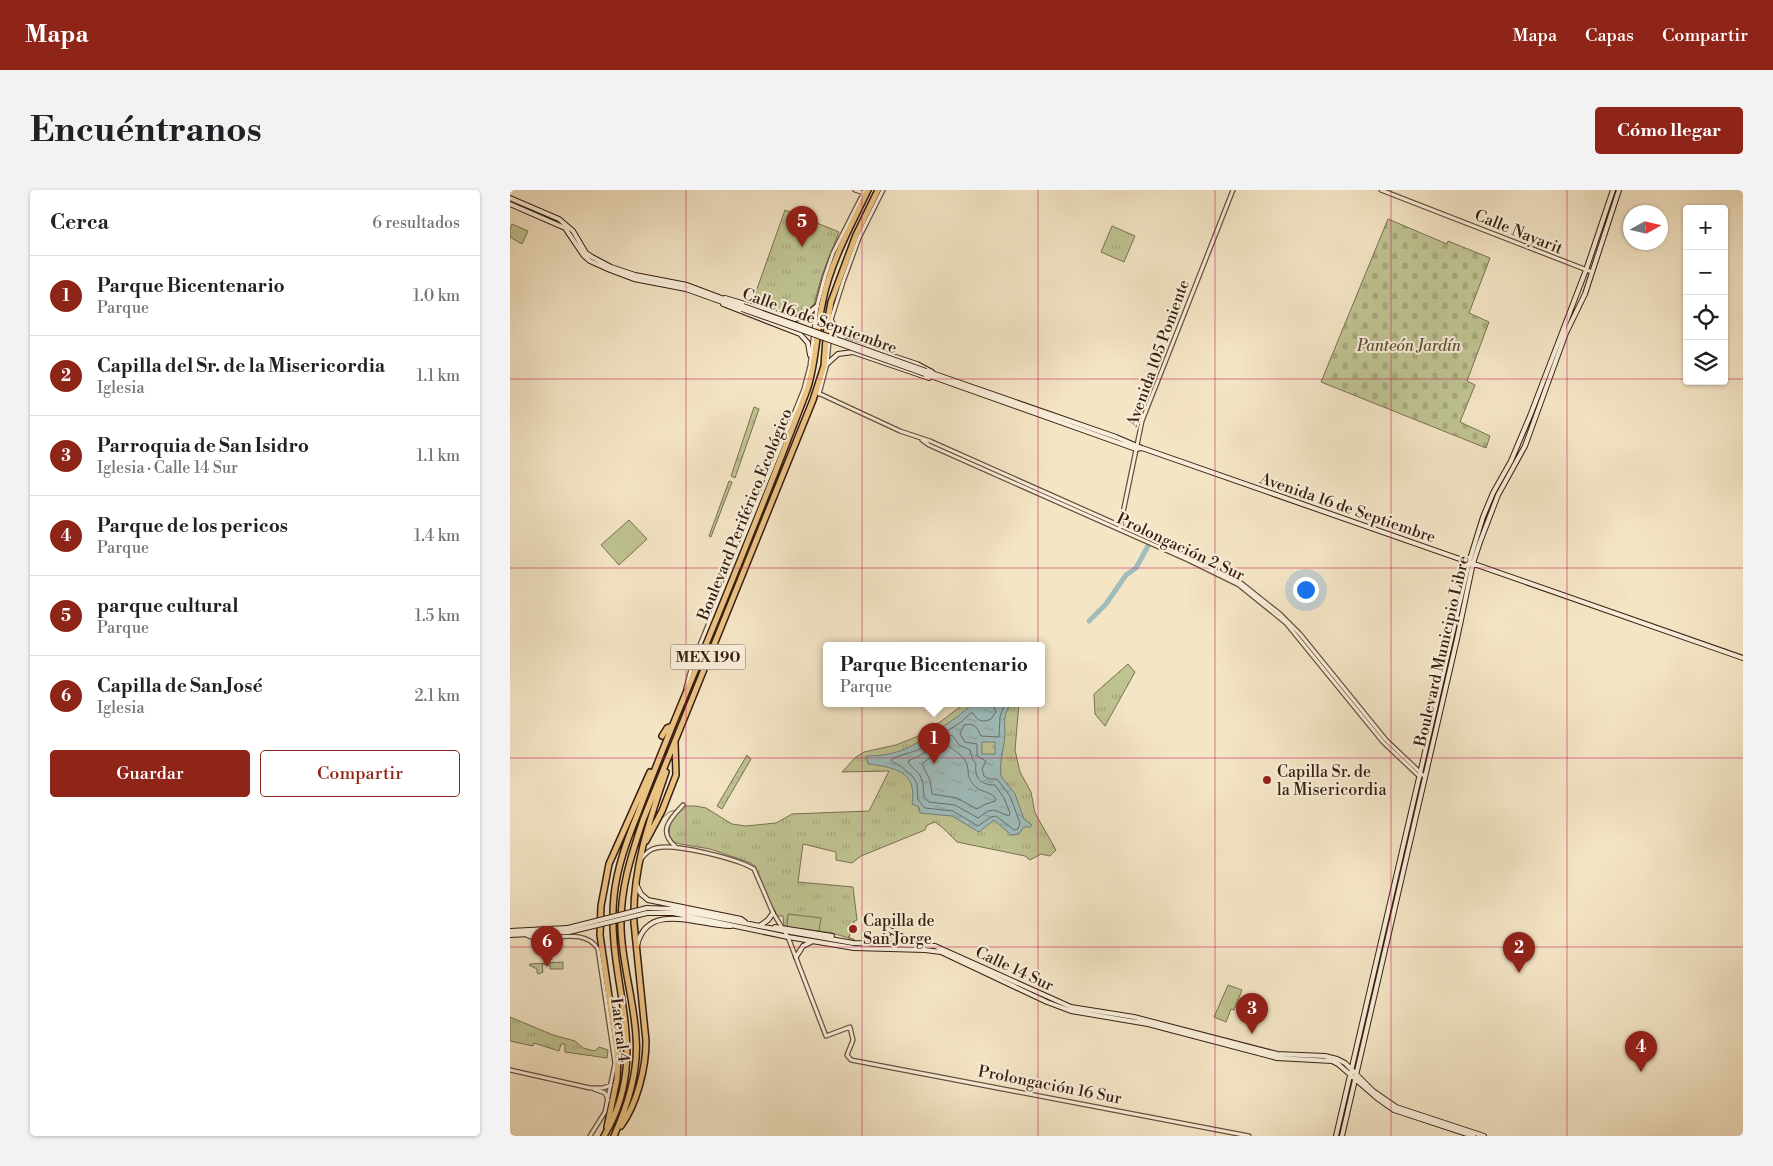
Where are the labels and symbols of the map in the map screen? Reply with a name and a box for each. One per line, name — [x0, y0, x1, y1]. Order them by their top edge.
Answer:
street label: Calle Nayarit — [1472, 205, 1566, 259]
north arrow — [1623, 205, 1668, 250]
pin: 5 — [786, 206, 818, 247]
street label: Avenida 105 Poniente — [1122, 277, 1194, 431]
street label: Calle 16 de Septiembre — [740, 284, 900, 358]
park label: Panteón Jardín — [1356, 336, 1462, 356]
street label: Boulevard Periférico Ecológico — [693, 406, 797, 624]
street label: Avenida 16 de Septiembre — [1256, 468, 1438, 547]
street label: Prolongación 2 Sur — [1113, 508, 1248, 585]
street label: Boulevard Municipio Libre — [1410, 554, 1474, 750]
your location — [1293, 577, 1319, 603]
road number: MEX 190 — [670, 644, 746, 670]
pin: 1 — [918, 723, 950, 764]
place label: Capilla Sr. de la Misericordia — [1277, 762, 1387, 800]
marker: Capilla Sr. de la Misericordia — [1261, 774, 1273, 786]
place label: Capilla de San Jorge — [863, 911, 935, 949]
marker: Capilla de San Jorge — [847, 923, 859, 935]
pin: 6 — [531, 926, 563, 967]
pin: 2 — [1503, 932, 1535, 973]
street label: Calle 14 Sur — [972, 942, 1057, 996]
pin: 3 — [1236, 993, 1268, 1034]
street label: Lateral 4 — [606, 997, 634, 1064]
pin: 4 — [1625, 1031, 1657, 1072]
street label: Prolongación 16 Sur — [976, 1061, 1123, 1109]

